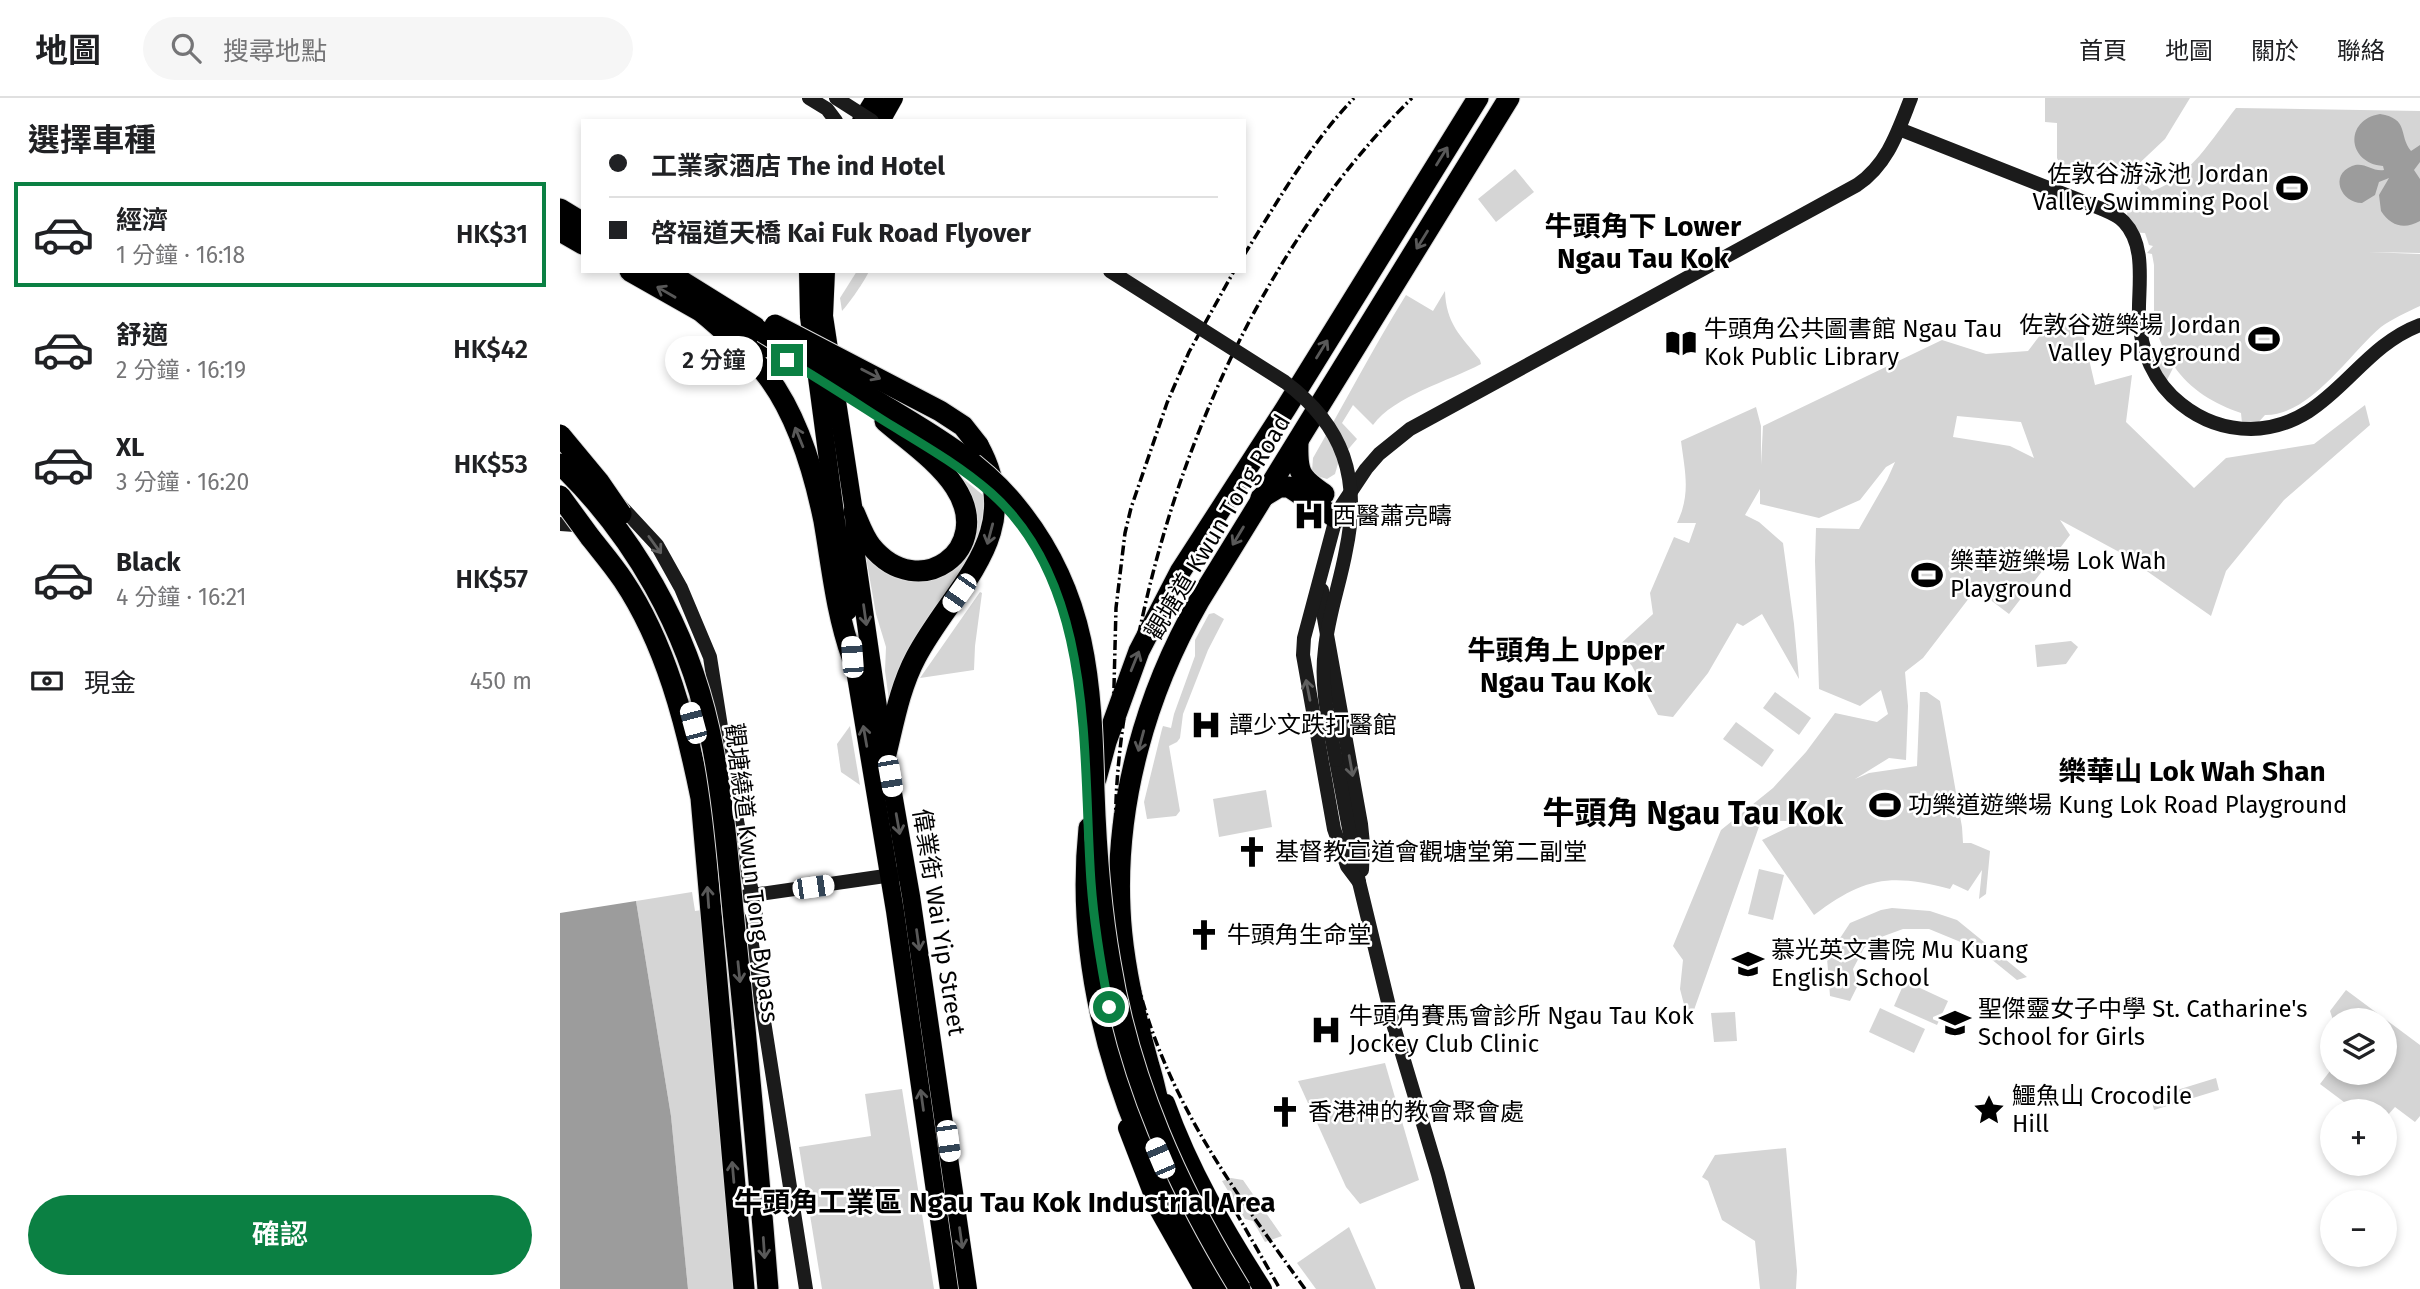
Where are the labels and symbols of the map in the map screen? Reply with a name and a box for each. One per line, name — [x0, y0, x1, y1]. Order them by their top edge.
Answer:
one-way arrow — [1436, 147, 1450, 167]
place label: 佐敦谷游泳池 Jordan Valley Swimming Pool — [2033, 160, 2269, 216]
sports icon: 佐敦谷游泳池 Jordan Valley Swimming Pool — [2275, 171, 2309, 205]
district label: 牛頭角下 Lower Ngau Tau Kok — [1545, 210, 1742, 275]
one-way arrow — [1415, 229, 1429, 249]
one-way arrow — [657, 285, 677, 299]
place label: 佐敦谷遊樂場 Jordan Valley Playground — [2019, 311, 2241, 367]
place label: 牛頭角公共圖書館 Ngau Tau Kok Public Library — [1704, 315, 2002, 371]
sports icon: 佐敦谷遊樂場 Jordan Valley Playground — [2247, 322, 2281, 356]
library icon: 牛頭角公共圖書館 Ngau Tau Kok Public Library — [1664, 326, 1698, 360]
callout: 2 分鐘 — [665, 336, 762, 384]
one-way arrow — [1315, 340, 1329, 360]
route end — [771, 344, 803, 376]
one-way arrow — [860, 368, 881, 382]
street label: 觀塘道 Kwun Tong Road — [1140, 409, 1296, 645]
one-way arrow — [792, 427, 805, 448]
hospital icon: 西醫蕭亮疇 — [1292, 499, 1326, 533]
place label: 西醫蕭亮疇 — [1332, 502, 1452, 530]
one-way arrow — [983, 523, 996, 545]
one-way arrow — [1230, 526, 1244, 546]
one-way arrow — [648, 535, 662, 554]
place label: 樂華遊樂場 Lok Wah Playground — [1950, 547, 2167, 603]
sports icon: 樂華遊樂場 Lok Wah Playground — [1910, 558, 1944, 592]
car — [939, 570, 980, 616]
one-way arrow — [859, 603, 872, 626]
district label: 牛頭角上 Upper Ngau Tau Kok — [1468, 634, 1665, 699]
car — [841, 635, 864, 679]
one-way arrow — [1129, 651, 1142, 673]
one-way arrow — [1301, 679, 1314, 702]
car — [678, 700, 709, 746]
hospital icon: 譚少文跌打醫館 — [1189, 708, 1223, 742]
place label: 譚少文跌打醫館 — [1229, 711, 1397, 739]
street label: 觀塘繞道 Kwun Tong Bypass — [720, 722, 784, 1024]
one-way arrow — [858, 725, 871, 748]
one-way arrow — [1134, 729, 1147, 752]
car — [877, 753, 904, 799]
one-way arrow — [1345, 754, 1358, 777]
district label: 樂華山 Lok Wah Shan — [2058, 755, 2326, 788]
sports icon: 功樂道遊樂場 Kung Lok Road Playground — [1868, 788, 1902, 822]
place label: 功樂道遊樂場 Kung Lok Road Playground — [1908, 791, 2347, 819]
district label: 牛頭角 Ngau Tau Kok — [1543, 794, 1843, 832]
street label: 偉業街 Wai Yip Street — [907, 807, 971, 1038]
one-way arrow — [892, 813, 905, 835]
church icon: 基督教宣道會觀塘堂第二副堂 — [1235, 835, 1269, 869]
place label: 基督教宣道會觀塘堂第二副堂 — [1275, 838, 1587, 866]
car — [791, 874, 836, 900]
one-way arrow — [701, 886, 714, 909]
church icon: 牛頭角生命堂 — [1187, 918, 1221, 952]
place label: 牛頭角生命堂 — [1227, 921, 1371, 949]
one-way arrow — [912, 929, 925, 951]
place label: 慕光英文書院 Mu Kuang English School — [1771, 936, 2028, 992]
school or university icon: 慕光英文書院 Mu Kuang English School — [1731, 947, 1765, 981]
one-way arrow — [733, 960, 746, 983]
route start — [1093, 991, 1125, 1023]
place label: 聖傑靈女子中學 St. Catharine's School for Girls — [1978, 995, 2308, 1051]
place label: 牛頭角賽馬會診所 Ngau Tau Kok Jockey Club Clinic — [1349, 1002, 1695, 1058]
school or university icon: 聖傑靈女子中學 St. Catharine's School for Girls — [1938, 1006, 1972, 1040]
hospital icon: 牛頭角賽馬會診所 Ngau Tau Kok Jockey Club Clinic — [1309, 1013, 1343, 1047]
place label: 鱷魚山 Crocodile Hill — [2012, 1082, 2192, 1138]
one-way arrow — [916, 1089, 929, 1112]
place icon: 鱷魚山 Crocodile Hill — [1972, 1093, 2006, 1127]
church icon: 香港神的教會聚會處 — [1268, 1095, 1302, 1129]
place label: 香港神的教會聚會處 — [1308, 1098, 1524, 1126]
car — [935, 1119, 962, 1163]
car — [1143, 1135, 1178, 1181]
one-way arrow — [726, 1161, 739, 1184]
district label: 牛頭角工業區 Ngau Tau Kok Industrial Area — [734, 1186, 1276, 1219]
one-way arrow — [955, 1226, 968, 1249]
one-way arrow — [758, 1236, 771, 1258]

